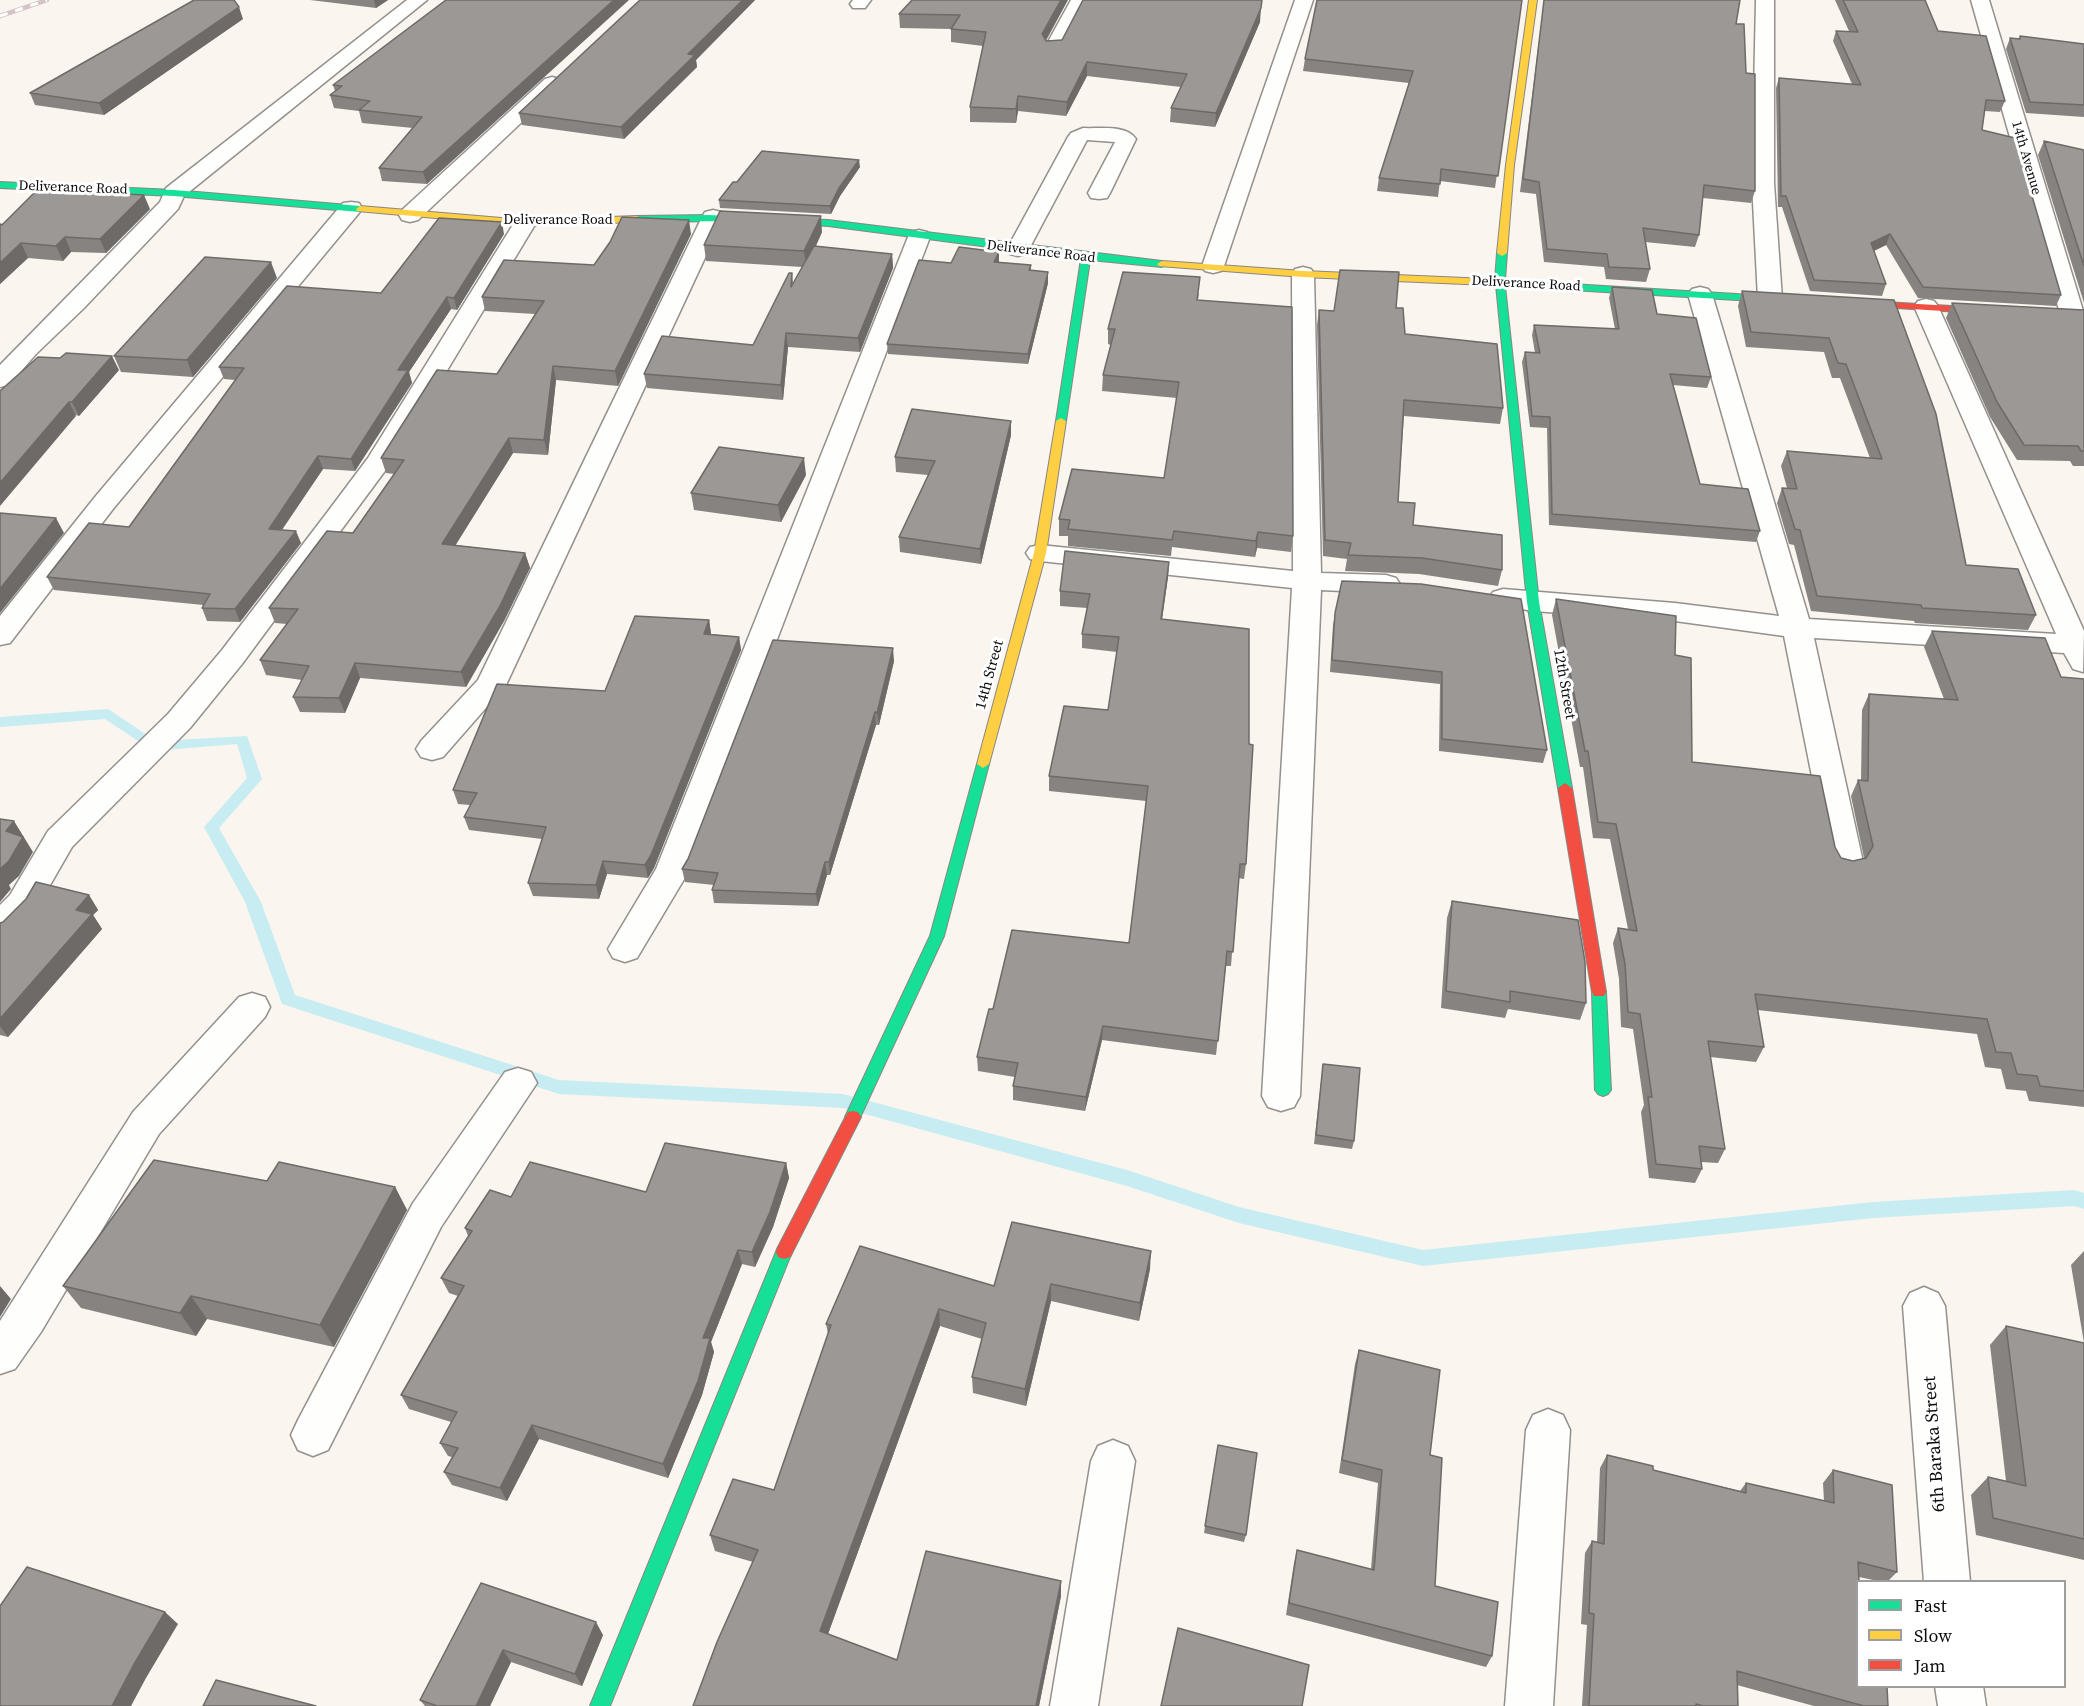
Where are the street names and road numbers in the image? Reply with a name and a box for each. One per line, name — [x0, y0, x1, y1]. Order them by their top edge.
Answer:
street label: 14th Avenue — [2007, 119, 2045, 197]
street label: Deliverance Road — [18, 178, 128, 198]
street label: Deliverance Road — [503, 212, 613, 228]
street label: Deliverance Road — [986, 237, 1096, 267]
street label: Deliverance Road — [1471, 273, 1581, 295]
street label: 14th Street — [972, 638, 1008, 712]
street label: 12th Street — [1549, 647, 1579, 721]
street label: 6th Baraka Street — [1919, 1375, 1951, 1513]

